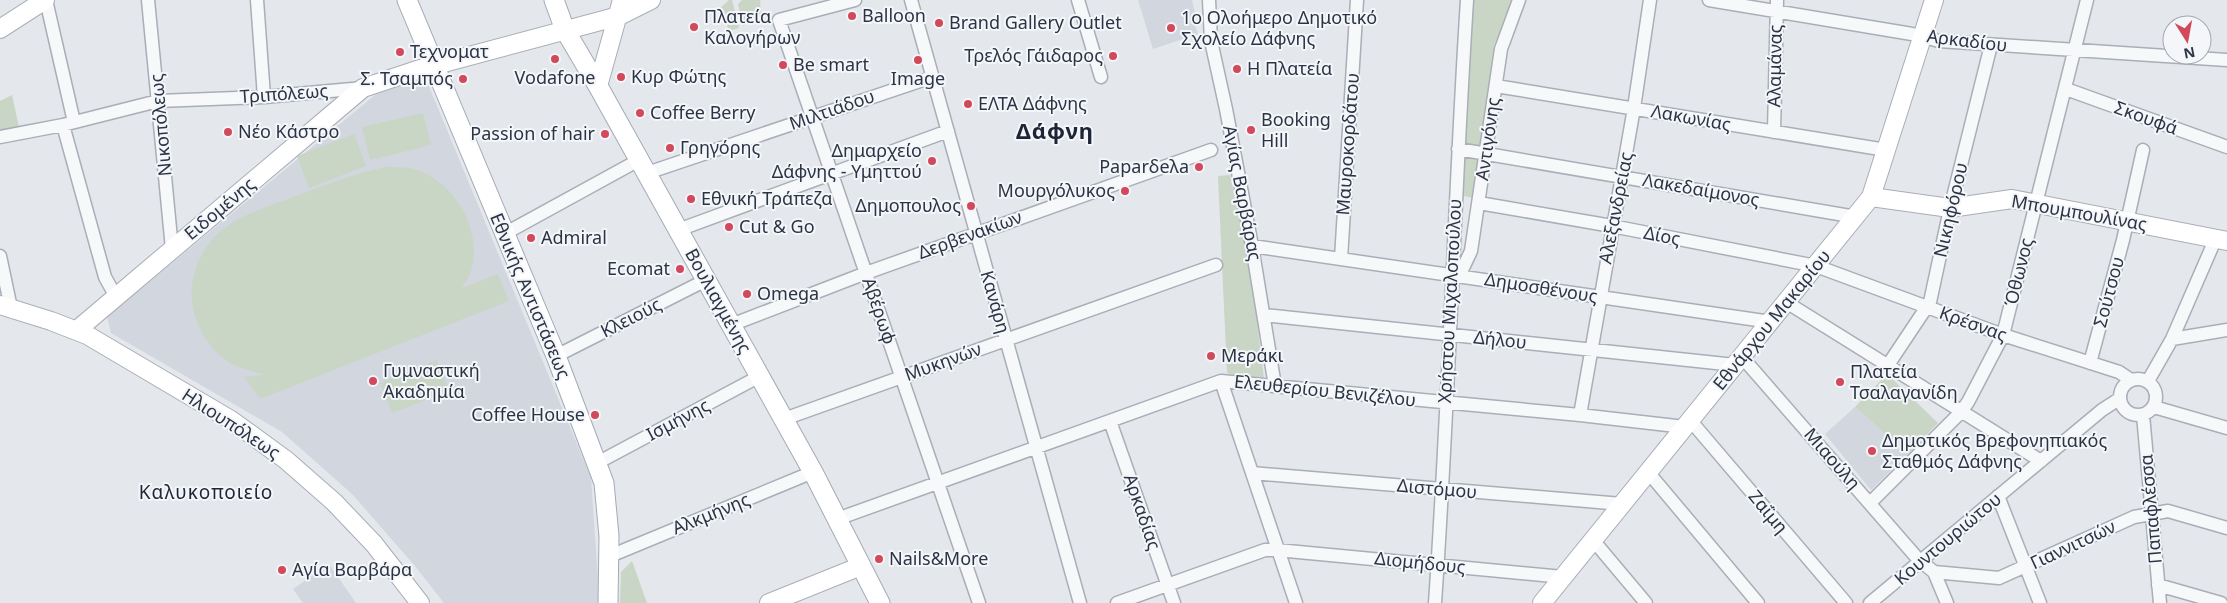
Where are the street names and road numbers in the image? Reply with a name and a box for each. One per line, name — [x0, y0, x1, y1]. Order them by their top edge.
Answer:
street label: Αρκαδίου — [1926, 23, 2009, 57]
street label: Αλαμάνας — [1761, 24, 1787, 108]
street label: Μαυροκορδάτου — [1330, 72, 1364, 216]
street label: Νικοπόλεως — [144, 73, 176, 177]
street label: Τριπόλεως — [239, 78, 329, 108]
street label: Μιλτιάδου — [786, 83, 878, 135]
street label: Αντιγόνης — [1469, 95, 1505, 182]
street label: Σκουφά — [2111, 95, 2181, 140]
street label: Λακωνίας — [1649, 98, 1733, 136]
street label: Αγίας Βαρβάρας — [1218, 123, 1268, 263]
street label: Αλεξανδρείας — [1592, 150, 1638, 266]
street label: Νικηφόρου — [1927, 160, 1973, 260]
street label: Λακεδαίμονος — [1641, 167, 1762, 211]
street label: Ειδομένης — [179, 171, 260, 245]
street label: Μπουμπουλίνας — [2010, 188, 2149, 236]
street label: Χρήστου Μιχαλοπούλου — [1432, 198, 1466, 404]
street label: Δερβενακίων — [914, 204, 1025, 264]
street label: Εθνικής Αντιστάσεως — [485, 209, 577, 382]
street label: Δίος — [1642, 220, 1683, 250]
street label: Όθωνος — [1998, 235, 2038, 308]
street label: Βουλιαγμένης — [680, 244, 758, 357]
street label: Εθνάρχου Μακαρίου — [1707, 244, 1835, 395]
street label: Σούτσου — [2087, 254, 2129, 330]
street label: Δημοσθένους — [1483, 266, 1600, 308]
street label: Κανάρη — [976, 267, 1016, 336]
street label: Αβέρωφ — [857, 274, 903, 347]
street label: Κλειούς — [596, 292, 665, 343]
street label: Κρέσνας — [1936, 300, 2011, 346]
street label: Δήλου — [1472, 324, 1528, 354]
street label: Μυκηνών — [901, 336, 984, 386]
street label: Ελευθερίου Βενιζέλου — [1233, 369, 1417, 411]
street label: Ηλιουπόλεως — [178, 382, 286, 464]
street label: Ισμήνης — [642, 392, 714, 446]
street label: Μιαούλη — [1799, 422, 1866, 494]
street label: Παπαφλέσσα — [2133, 453, 2167, 565]
street label: Αρκαδίας — [1119, 470, 1167, 553]
street label: Διστόμου — [1396, 473, 1478, 503]
street label: Ζαΐμη — [1744, 485, 1794, 538]
street label: Κουντουριώτου — [1889, 486, 2006, 590]
street label: Αλκμήνης — [668, 487, 753, 539]
street label: Γιαννιτσών — [2026, 514, 2119, 574]
street label: Διομήδους — [1373, 545, 1467, 579]

